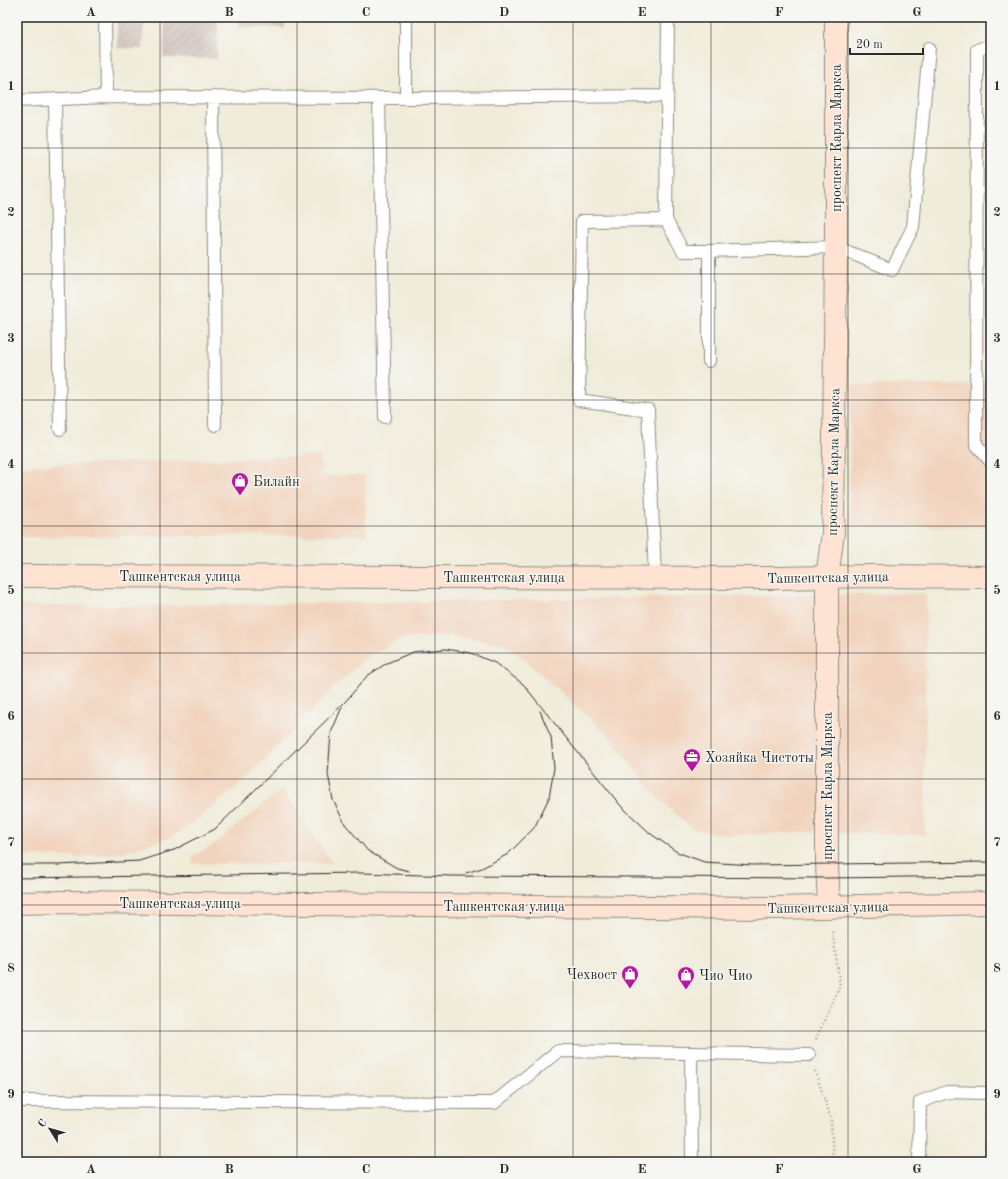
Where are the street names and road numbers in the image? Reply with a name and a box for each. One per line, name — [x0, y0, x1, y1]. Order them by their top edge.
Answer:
street label: проспект Карла Маркса — [830, 64, 844, 212]
street label: проспект Карла Маркса — [826, 388, 842, 536]
street label: Ташкентская улица — [119, 570, 241, 584]
street label: Ташкентская улица — [767, 570, 889, 586]
street label: Ташкентская улица — [443, 571, 565, 585]
street label: проспект Карла Маркса — [821, 712, 835, 860]
street label: Ташкентская улица — [119, 897, 241, 911]
street label: Ташкентская улица — [443, 900, 565, 914]
street label: Ташкентская улица — [767, 900, 889, 916]

